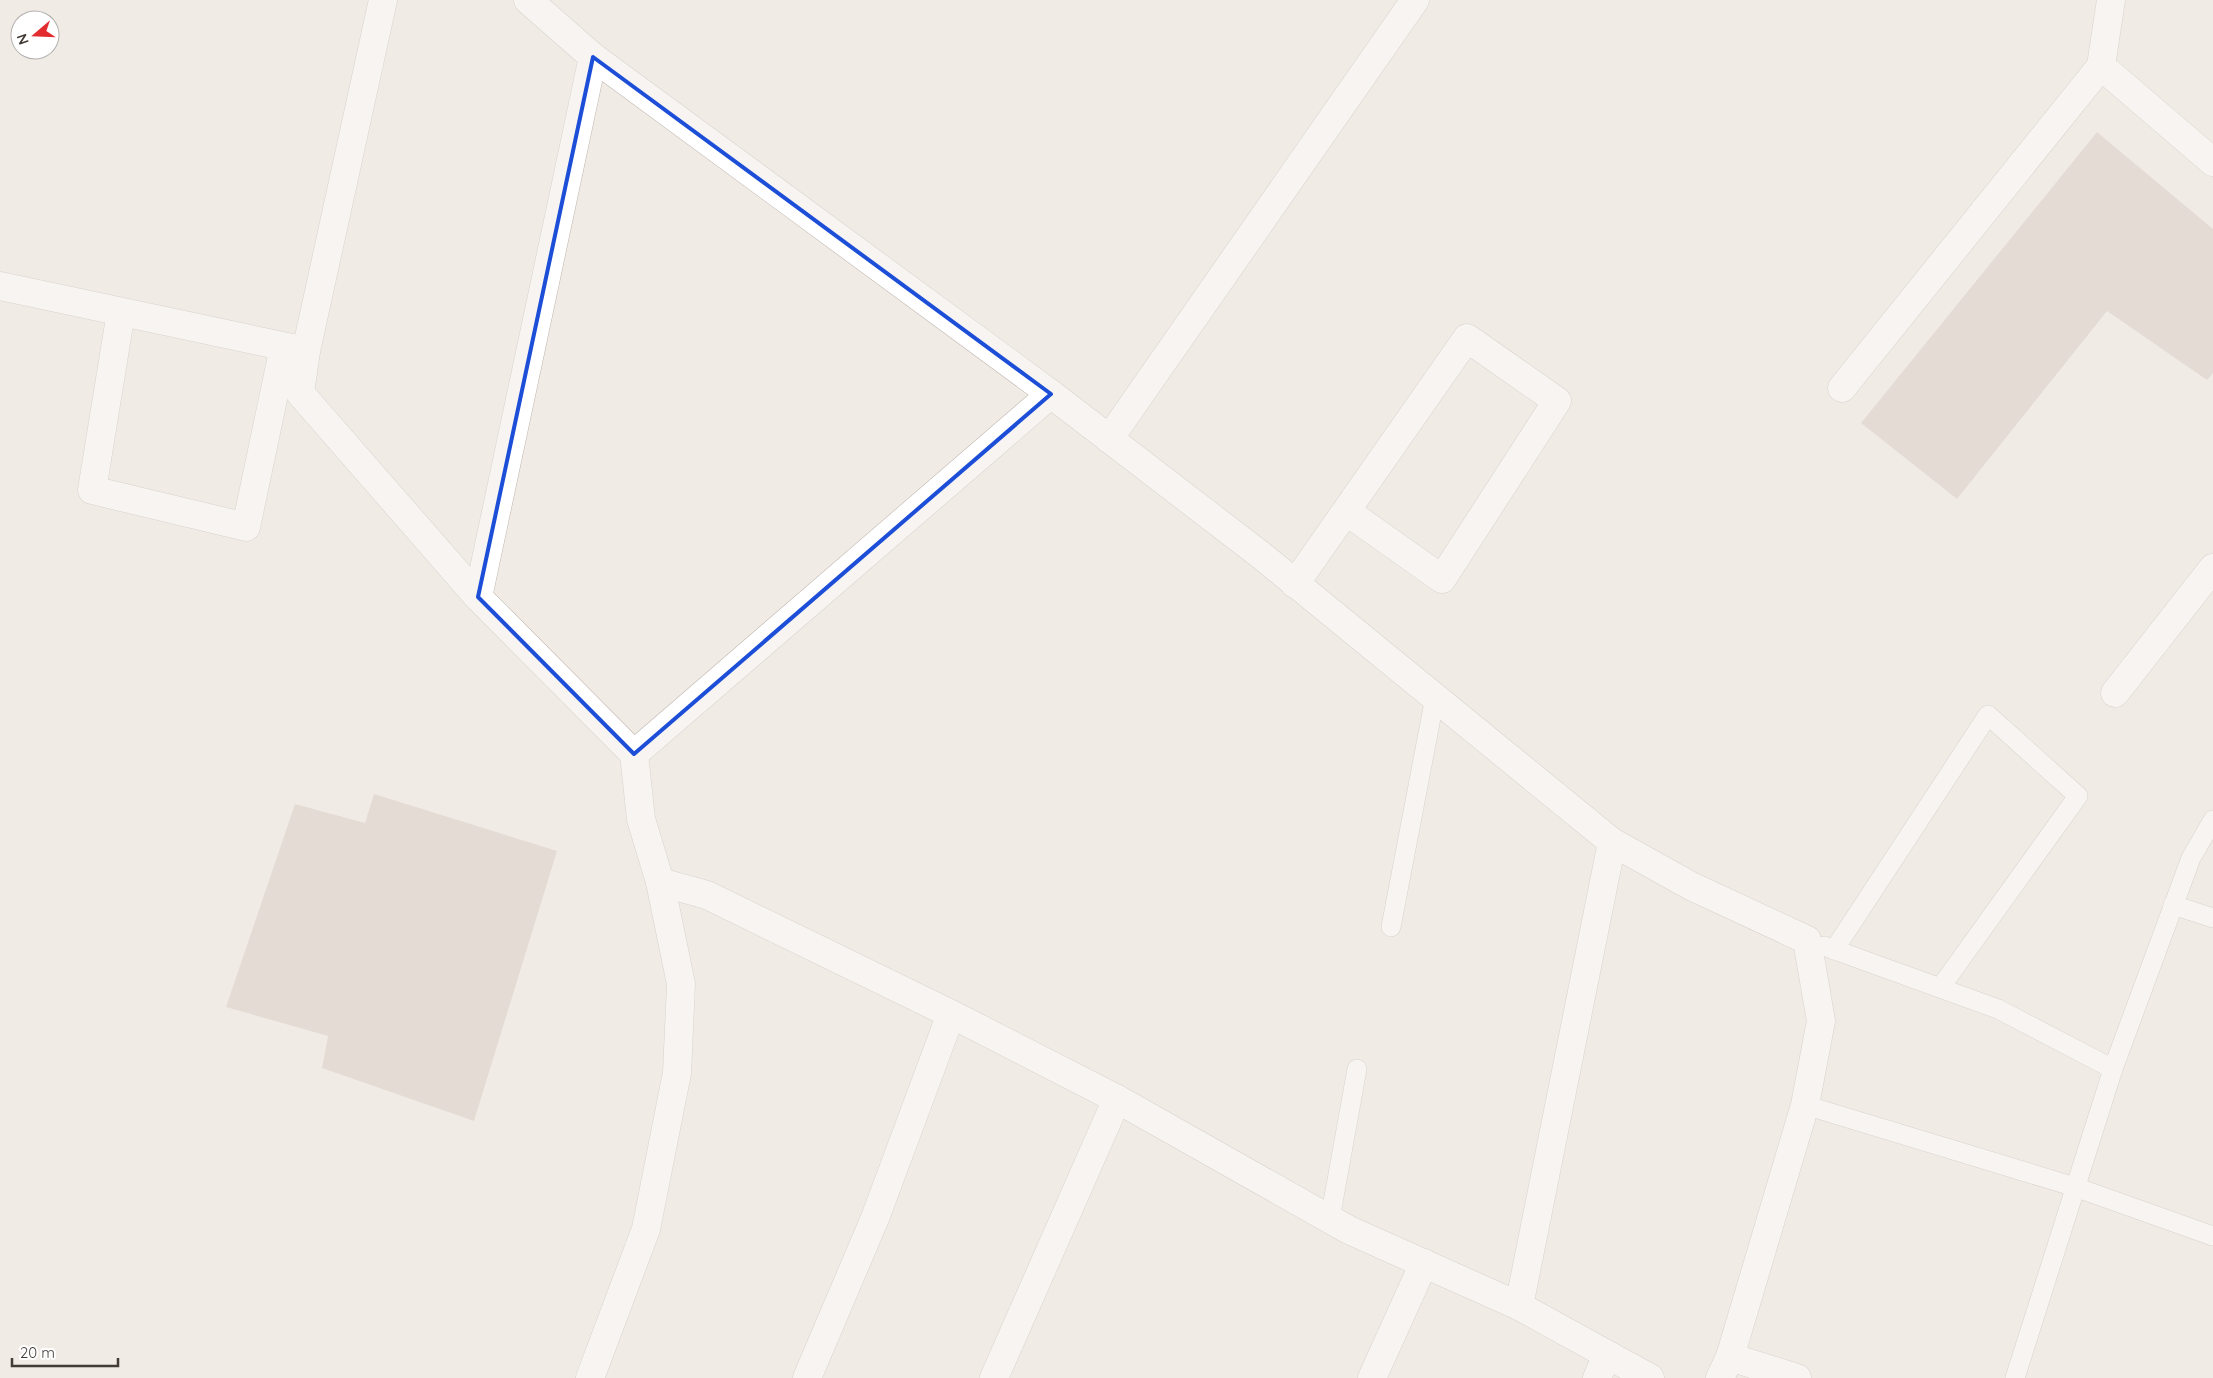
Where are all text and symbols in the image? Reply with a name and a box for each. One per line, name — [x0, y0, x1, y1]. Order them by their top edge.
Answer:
north arrow — [10, 10, 60, 60]
text: N — [13, 31, 33, 47]
scale bar — [12, 1336, 119, 1368]
text: 20 m — [20, 1343, 55, 1362]

